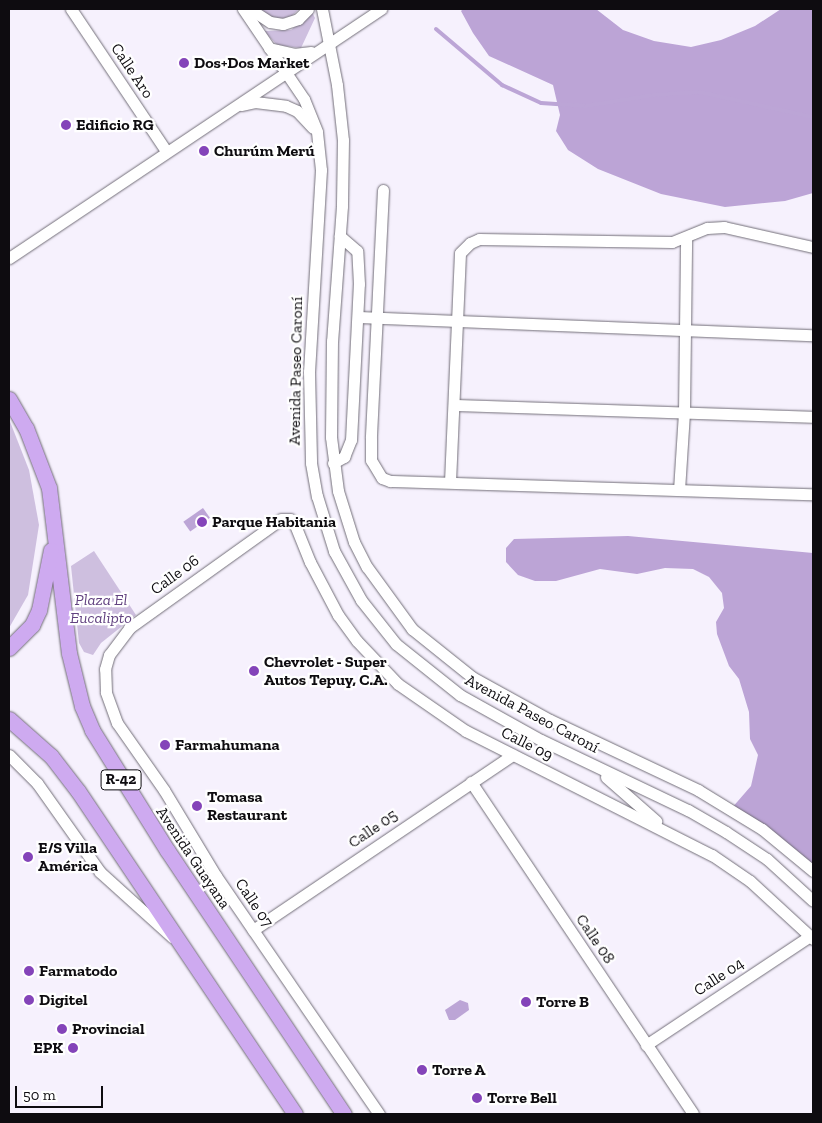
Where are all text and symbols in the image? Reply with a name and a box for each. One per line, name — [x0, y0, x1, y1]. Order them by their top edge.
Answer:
street label: Calle Aro — [106, 40, 158, 102]
place label: Dos+Dos Market — [194, 53, 309, 73]
marker: Dos+Dos Market — [178, 57, 190, 69]
place label: Edificio RG — [76, 115, 154, 135]
marker: Edificio RG — [60, 119, 72, 131]
place label: Churúm Merú — [214, 141, 315, 161]
marker: Churúm Merú — [198, 145, 210, 157]
street label: Avenida Paseo Caroní — [285, 297, 307, 445]
place label: Parque Habitania — [212, 512, 336, 532]
marker: Parque Habitania — [196, 516, 208, 528]
street label: Calle 06 — [147, 551, 203, 599]
park label: Plaza El Eucalipto — [70, 590, 132, 628]
place label: Chevrolet - Super Autos Tepuy, C.A. — [264, 652, 388, 690]
marker: Chevrolet - Super Autos Tepuy, C.A. — [248, 665, 260, 677]
street label: Avenida Paseo Caroní — [462, 671, 602, 757]
street label: Calle 09 — [498, 723, 556, 765]
place label: Farmahumana — [175, 735, 280, 755]
marker: Farmahumana — [159, 739, 171, 751]
road number: R-42 — [100, 768, 142, 792]
place label: Tomasa Restaurant — [207, 787, 287, 825]
marker: Tomasa Restaurant — [191, 800, 203, 812]
street label: Avenida Guayana — [152, 803, 234, 913]
street label: Calle 05 — [345, 806, 401, 852]
place label: E/S Villa América — [38, 838, 98, 876]
marker: E/S Villa América — [22, 851, 34, 863]
street label: Calle 07 — [231, 875, 277, 931]
street label: Calle 08 — [572, 911, 618, 967]
street label: Calle 04 — [690, 954, 748, 1000]
place label: Farmatodo — [39, 961, 117, 981]
marker: Farmatodo — [23, 965, 35, 977]
place label: Digitel — [39, 990, 87, 1010]
place label: Torre B — [536, 992, 589, 1012]
marker: Digitel — [23, 994, 35, 1006]
marker: Torre B — [520, 996, 532, 1008]
place label: Provincial — [72, 1019, 144, 1039]
marker: Provincial — [56, 1023, 68, 1035]
place label: EPK — [33, 1038, 63, 1058]
marker: EPK — [67, 1042, 79, 1054]
place label: Torre A — [432, 1060, 486, 1080]
marker: Torre A — [416, 1064, 428, 1076]
scale bar — [18, 1076, 105, 1108]
text: 50 m — [23, 1086, 56, 1104]
place label: Torre Bell — [487, 1088, 557, 1108]
marker: Torre Bell — [471, 1092, 483, 1104]

